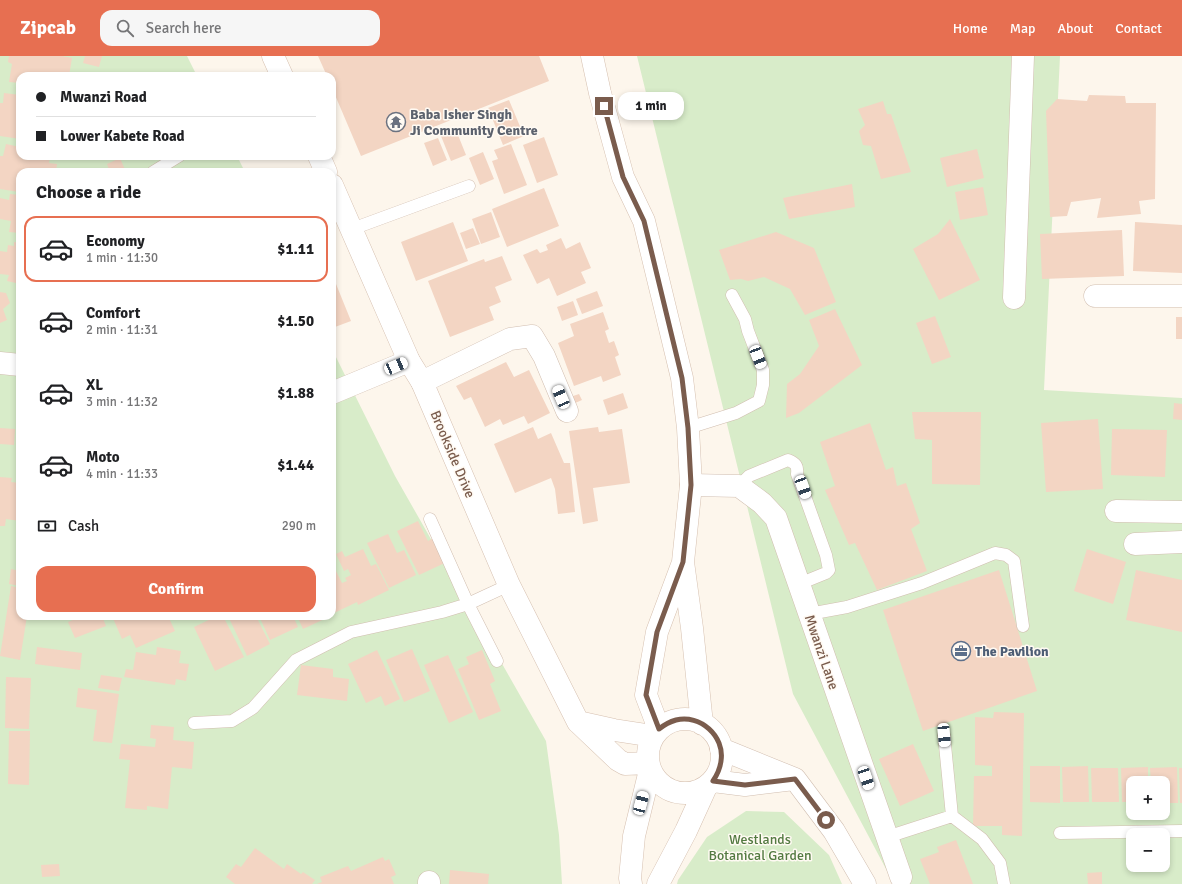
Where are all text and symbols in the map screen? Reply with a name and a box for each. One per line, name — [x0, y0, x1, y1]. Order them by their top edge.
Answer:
search box — [100, 10, 380, 46]
text: Zipcab — [20, 16, 76, 40]
icon: search — [114, 17, 136, 39]
text: Search here — [146, 19, 221, 37]
text: Home — [953, 20, 988, 37]
text: Map — [1010, 20, 1035, 37]
text: About — [1057, 20, 1093, 37]
text: Contact — [1115, 20, 1162, 37]
text: Mwanzi Road — [60, 88, 147, 106]
callout: 1 min — [618, 92, 684, 120]
route end — [595, 97, 613, 115]
text: 1 min — [635, 98, 667, 114]
place label: Baba Isher Singh Ji Community Centre — [410, 106, 538, 139]
temple icon: Baba Isher Singh Ji Community Centre — [385, 111, 407, 133]
text: Lower Kabete Road — [60, 127, 185, 145]
text: Choose a ride — [36, 181, 141, 203]
icon: car — [38, 231, 74, 267]
text: Economy — [86, 232, 145, 250]
text: $1.11 — [277, 240, 314, 258]
text: 1 min · 11:30 — [86, 250, 158, 266]
icon: car — [38, 303, 74, 339]
text: Comfort — [86, 304, 140, 322]
text: $1.50 — [277, 312, 314, 330]
text: 2 min · 11:31 — [86, 322, 158, 338]
car — [748, 344, 768, 370]
car — [383, 356, 409, 376]
icon: car — [38, 375, 74, 411]
text: XL — [86, 376, 103, 394]
text: $1.88 — [277, 384, 314, 402]
car — [551, 384, 571, 410]
text: 3 min · 11:32 — [86, 394, 158, 410]
street label: Brookside Drive — [426, 408, 479, 501]
icon: car — [38, 447, 74, 483]
text: Moto — [86, 448, 120, 466]
text: $1.44 — [277, 456, 314, 474]
text: 4 min · 11:33 — [86, 466, 158, 482]
car — [793, 474, 813, 500]
icon: cash — [36, 515, 58, 537]
text: Cash — [68, 517, 99, 535]
text: 290 m — [282, 518, 316, 534]
button: Confirm — [36, 566, 316, 612]
street label: Mwanzi Lane — [801, 612, 842, 692]
office icon: The Pavilion — [950, 640, 972, 662]
place label: The Pavilion — [975, 643, 1049, 660]
car — [937, 723, 951, 747]
car — [856, 765, 876, 791]
map controls — [1126, 776, 1170, 872]
button: + — [1126, 776, 1170, 820]
car — [632, 790, 650, 816]
route start — [817, 811, 835, 829]
button: − — [1126, 828, 1170, 872]
park label: Westlands Botanical Garden — [708, 831, 812, 864]

